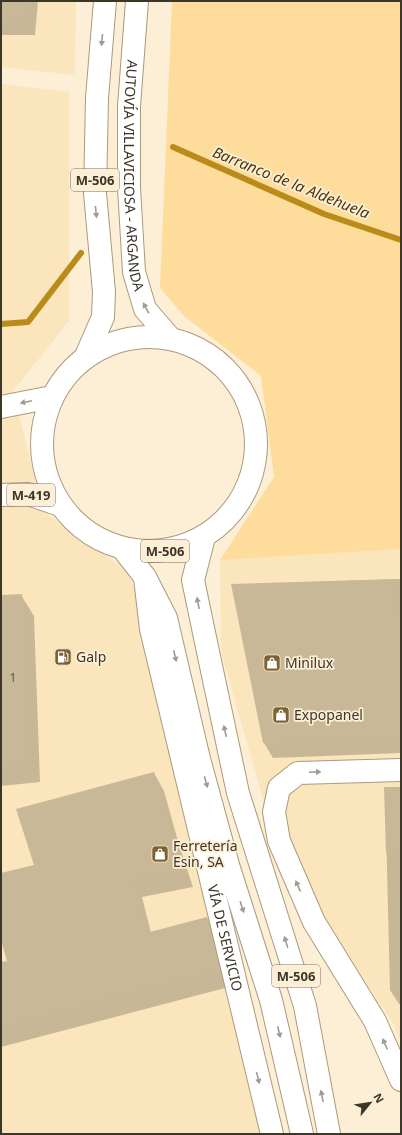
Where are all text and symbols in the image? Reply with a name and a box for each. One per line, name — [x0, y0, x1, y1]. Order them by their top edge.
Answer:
one-way arrow — [98, 34, 105, 46]
street label: AUTOVÍA VILLAVICIOSA - ARGANDA — [120, 59, 149, 293]
water label: Barranco de la Aldehuela — [210, 141, 373, 223]
road number: M-506 — [71, 169, 119, 191]
one-way arrow — [93, 205, 100, 218]
one-way arrow — [143, 302, 149, 314]
one-way arrow — [20, 399, 33, 405]
road number: M-419 — [7, 484, 55, 506]
road number: M-506 — [141, 540, 189, 562]
one-way arrow — [195, 597, 201, 609]
fuel station icon: Galp — [53, 647, 73, 667]
place label: Galp — [76, 647, 106, 666]
one-way arrow — [172, 650, 178, 662]
shop icon: Minilux — [262, 653, 282, 673]
place label: Minilux — [285, 653, 334, 672]
house number: 1 — [10, 669, 16, 686]
shop icon: Expopanel — [271, 705, 291, 725]
place label: Expopanel — [294, 705, 363, 724]
one-way arrow — [221, 724, 227, 737]
one-way arrow — [309, 769, 321, 776]
one-way arrow — [203, 777, 209, 789]
place label: Ferretería Esin, SA — [173, 836, 238, 871]
shop icon: Ferretería Esin, SA — [150, 844, 170, 864]
one-way arrow — [295, 880, 302, 892]
street label: VÍA DE SERVICIO — [204, 882, 247, 993]
one-way arrow — [239, 902, 245, 914]
one-way arrow — [282, 936, 288, 948]
road number: M-506 — [272, 965, 320, 987]
one-way arrow — [276, 1026, 282, 1038]
one-way arrow — [381, 1037, 387, 1049]
one-way arrow — [255, 1071, 261, 1084]
north arrow — [350, 1083, 390, 1123]
one-way arrow — [319, 1090, 325, 1102]
text: N — [370, 1090, 388, 1105]

